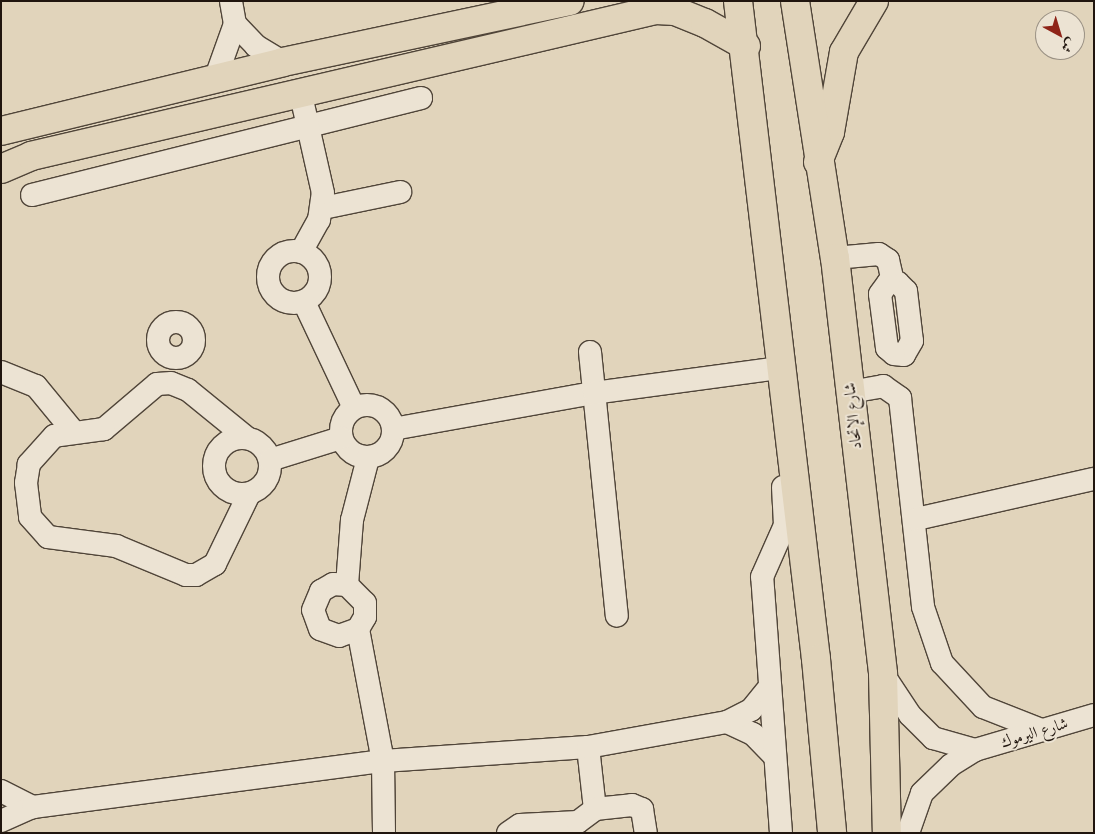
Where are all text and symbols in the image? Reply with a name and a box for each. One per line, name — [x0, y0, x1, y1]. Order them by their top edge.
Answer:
north arrow — [1035, 10, 1085, 60]
text: ش — [1058, 35, 1080, 57]
street label: شارع الإتحاد — [839, 382, 865, 450]
street label: شارع اليرموك — [998, 713, 1070, 751]

